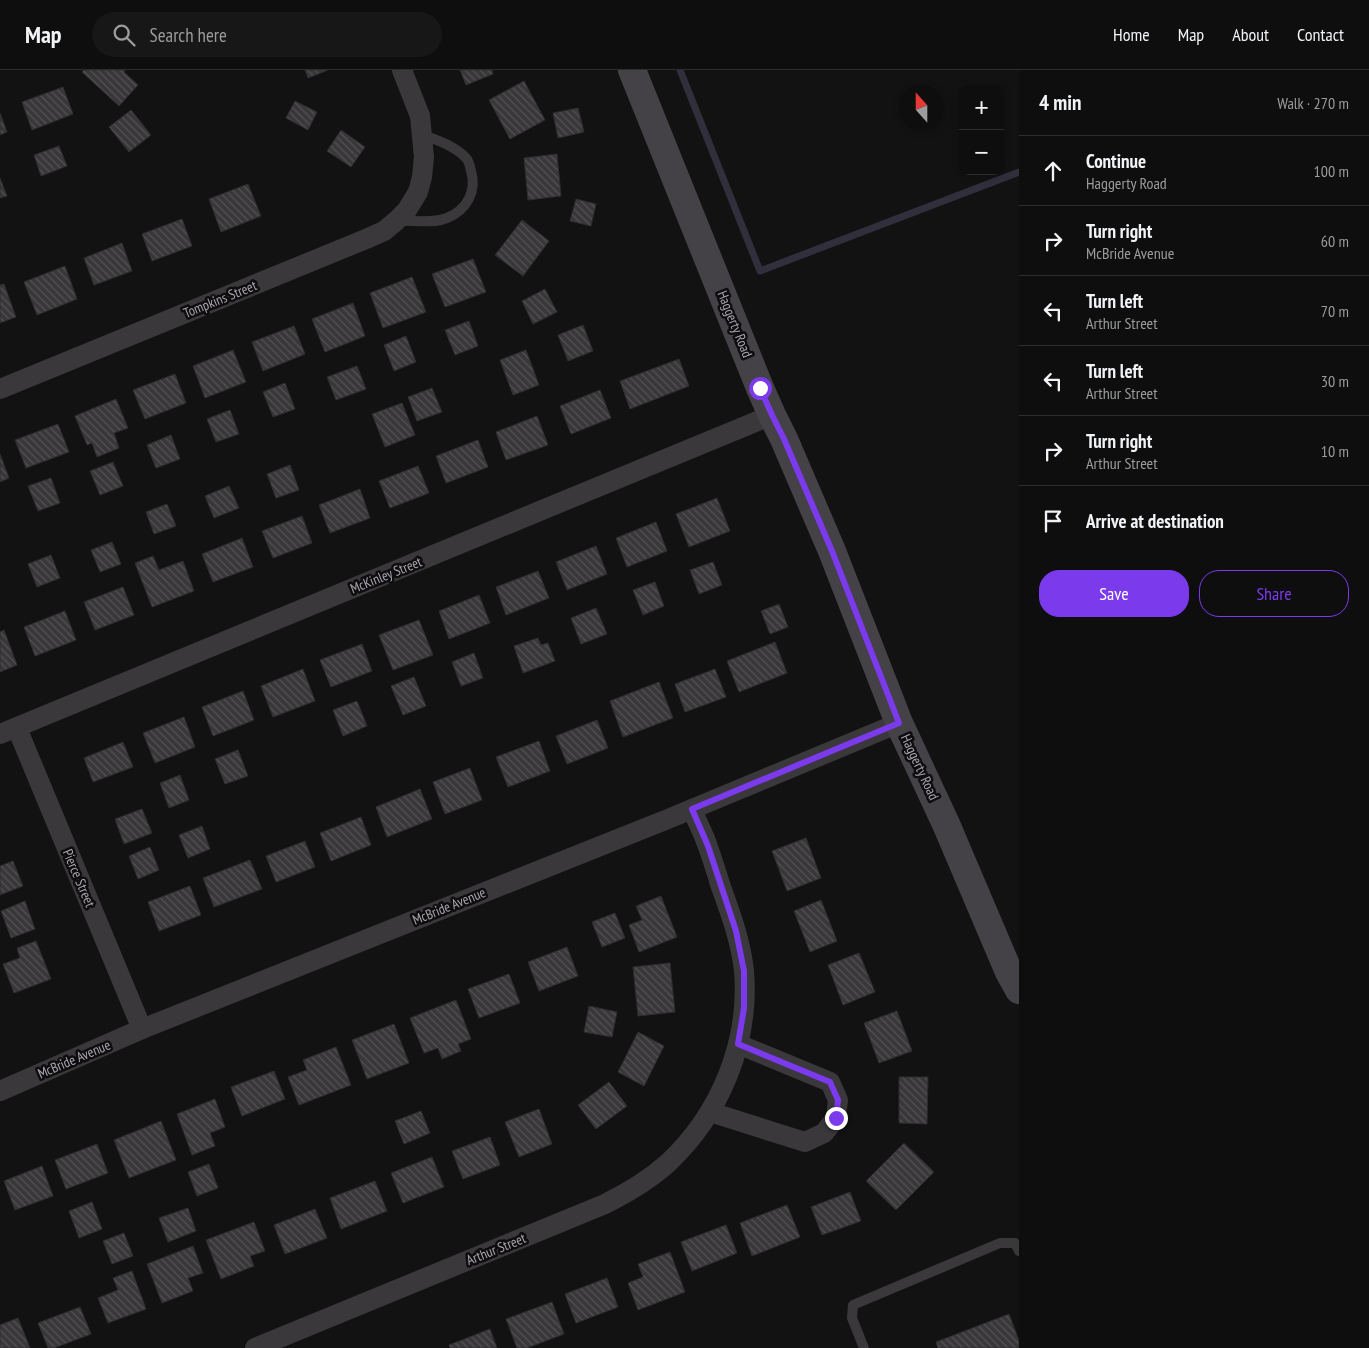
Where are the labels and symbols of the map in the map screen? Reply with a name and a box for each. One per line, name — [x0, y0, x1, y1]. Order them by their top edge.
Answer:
north arrow — [899, 85, 944, 130]
street label: Tompkins Street — [181, 276, 259, 322]
street label: Haggerty Road — [713, 288, 757, 360]
route start — [749, 377, 772, 400]
street label: McKinley Street — [348, 552, 425, 598]
street label: Haggerty Road — [897, 731, 943, 803]
street label: Pierce Street — [59, 846, 99, 910]
street label: McBride Avenue — [410, 883, 488, 929]
street label: McBride Avenue — [35, 1036, 113, 1082]
route end — [825, 1107, 848, 1130]
street label: Arthur Street — [464, 1229, 529, 1269]

